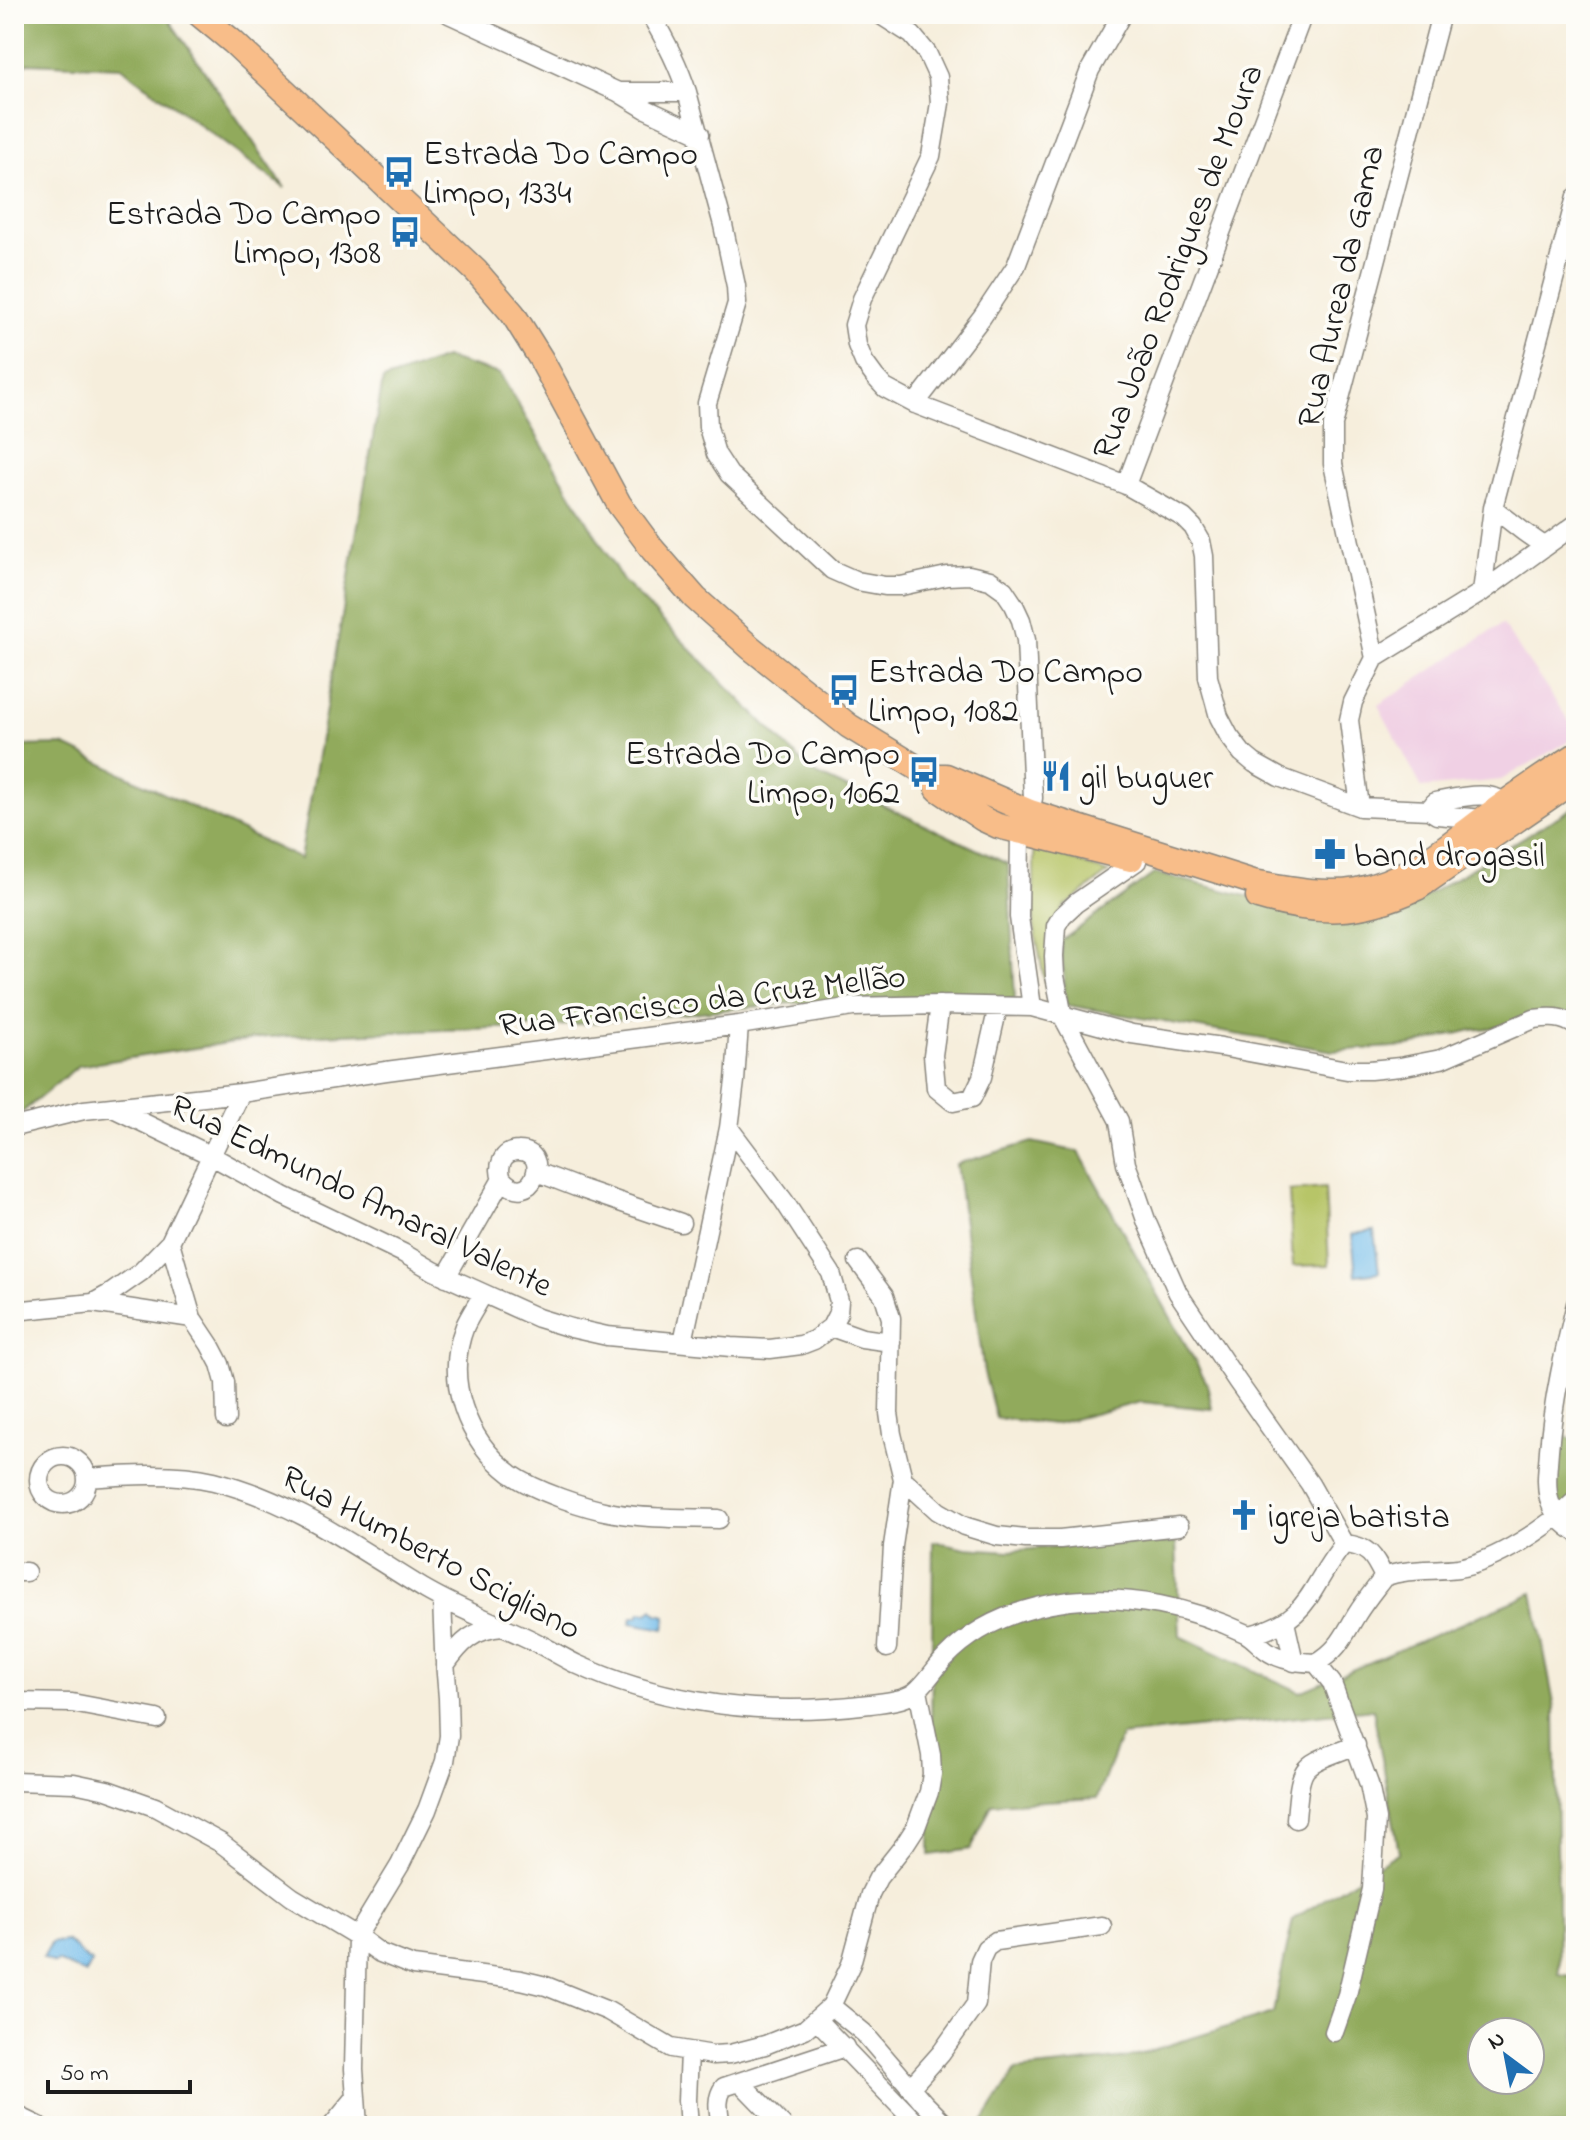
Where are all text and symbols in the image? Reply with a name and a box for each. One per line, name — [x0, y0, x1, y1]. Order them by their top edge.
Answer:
street label: Rua João Rodrigues de Moura — [1081, 57, 1278, 467]
place label: Estrada Do Campo Limpo, 1334 — [423, 131, 698, 220]
street label: Rua Aurea da Gama — [1286, 141, 1400, 433]
bus stop icon: Estrada Do Campo Limpo, 1334 — [382, 155, 416, 189]
place label: Estrada Do Campo Limpo, 1308 — [106, 191, 381, 280]
bus stop icon: Estrada Do Campo Limpo, 1308 — [388, 215, 422, 249]
place label: Estrada Do Campo Limpo, 1082 — [868, 649, 1143, 738]
bus stop icon: Estrada Do Campo Limpo, 1082 — [827, 673, 861, 707]
place label: Estrada Do Campo Limpo, 1062 — [625, 731, 900, 820]
bus stop icon: Estrada Do Campo Limpo, 1062 — [907, 755, 941, 789]
place label: gil buguer — [1079, 755, 1214, 805]
restaurant icon: gil buguer — [1039, 759, 1073, 793]
place label: band drogasil — [1354, 833, 1545, 883]
pharmacy icon: band drogasil — [1313, 837, 1347, 871]
street label: Rua Francisco da Cruz Mellão — [496, 953, 909, 1053]
street label: Rua Edmundo Amaral Valente — [161, 1083, 561, 1312]
street label: Rua Humberto Scigliano — [271, 1454, 589, 1655]
place label: igreja batista — [1268, 1494, 1450, 1544]
church icon: igreja batista — [1227, 1498, 1261, 1532]
north arrow — [1466, 2016, 1546, 2096]
text: N — [1482, 2024, 1512, 2059]
scale bar — [48, 2044, 190, 2094]
text: 50 m — [60, 2057, 109, 2092]

